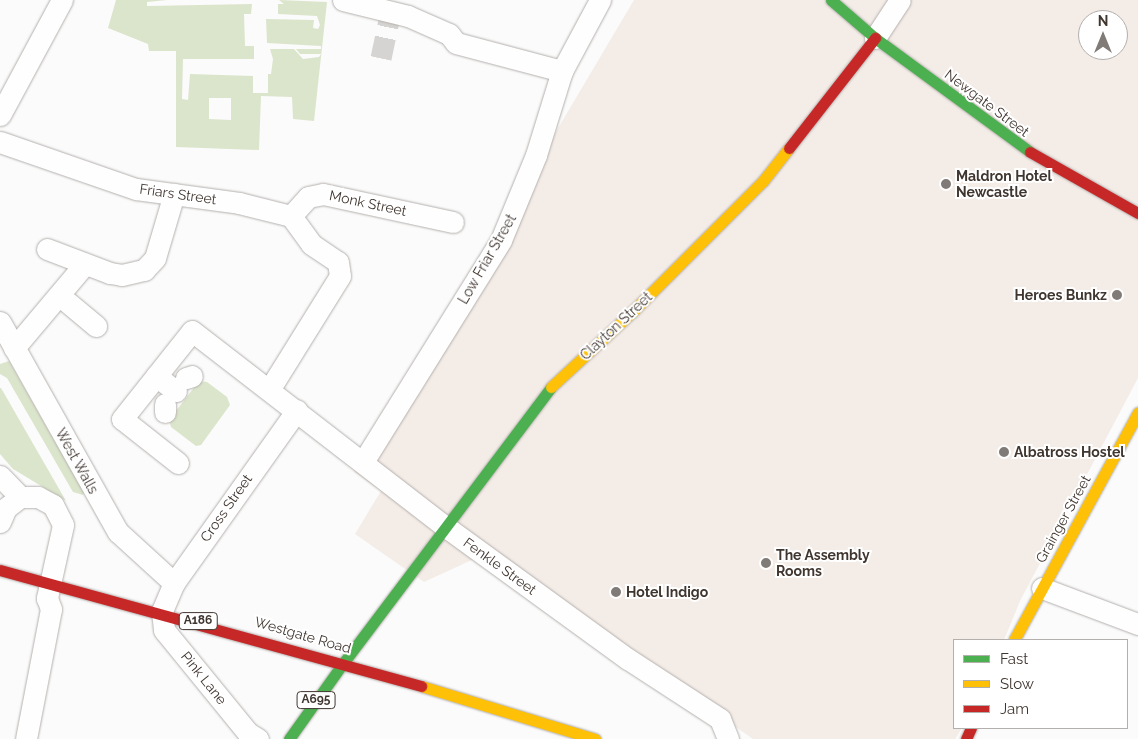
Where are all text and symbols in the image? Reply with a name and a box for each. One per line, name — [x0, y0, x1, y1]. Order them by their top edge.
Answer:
north arrow — [1078, 10, 1128, 60]
text: N — [1098, 13, 1108, 29]
street label: Newgate Street — [942, 66, 1032, 140]
place label: Maldron Hotel Newcastle — [956, 168, 1052, 200]
marker: Maldron Hotel Newcastle — [940, 178, 952, 190]
street label: Friars Street — [139, 180, 217, 208]
street label: Monk Street — [328, 187, 408, 219]
street label: Low Friar Street — [454, 211, 520, 307]
place label: Heroes Bunkz — [1015, 287, 1107, 303]
street label: Clayton Street — [577, 289, 655, 363]
marker: Heroes Bunkz — [1111, 289, 1123, 301]
street label: West Walls — [52, 425, 102, 497]
place label: Albatross Hostel — [1014, 444, 1125, 460]
marker: Albatross Hostel — [998, 446, 1010, 458]
street label: Cross Street — [197, 471, 255, 545]
street label: Grainger Street — [1032, 472, 1094, 566]
street label: Fenkle Street — [460, 534, 540, 598]
place label: The Assembly Rooms — [776, 547, 870, 580]
marker: The Assembly Rooms — [760, 557, 772, 569]
place label: Hotel Indigo — [626, 584, 709, 600]
marker: Hotel Indigo — [610, 586, 622, 598]
road number: A186 — [178, 612, 218, 630]
street label: Westgate Road — [253, 613, 353, 657]
legend — [953, 639, 1128, 729]
street label: Pink Lane — [178, 648, 230, 708]
text: Fast — [1000, 650, 1028, 668]
text: Slow — [1000, 675, 1034, 693]
road number: A695 — [296, 690, 336, 710]
text: Jam — [1000, 700, 1029, 718]

